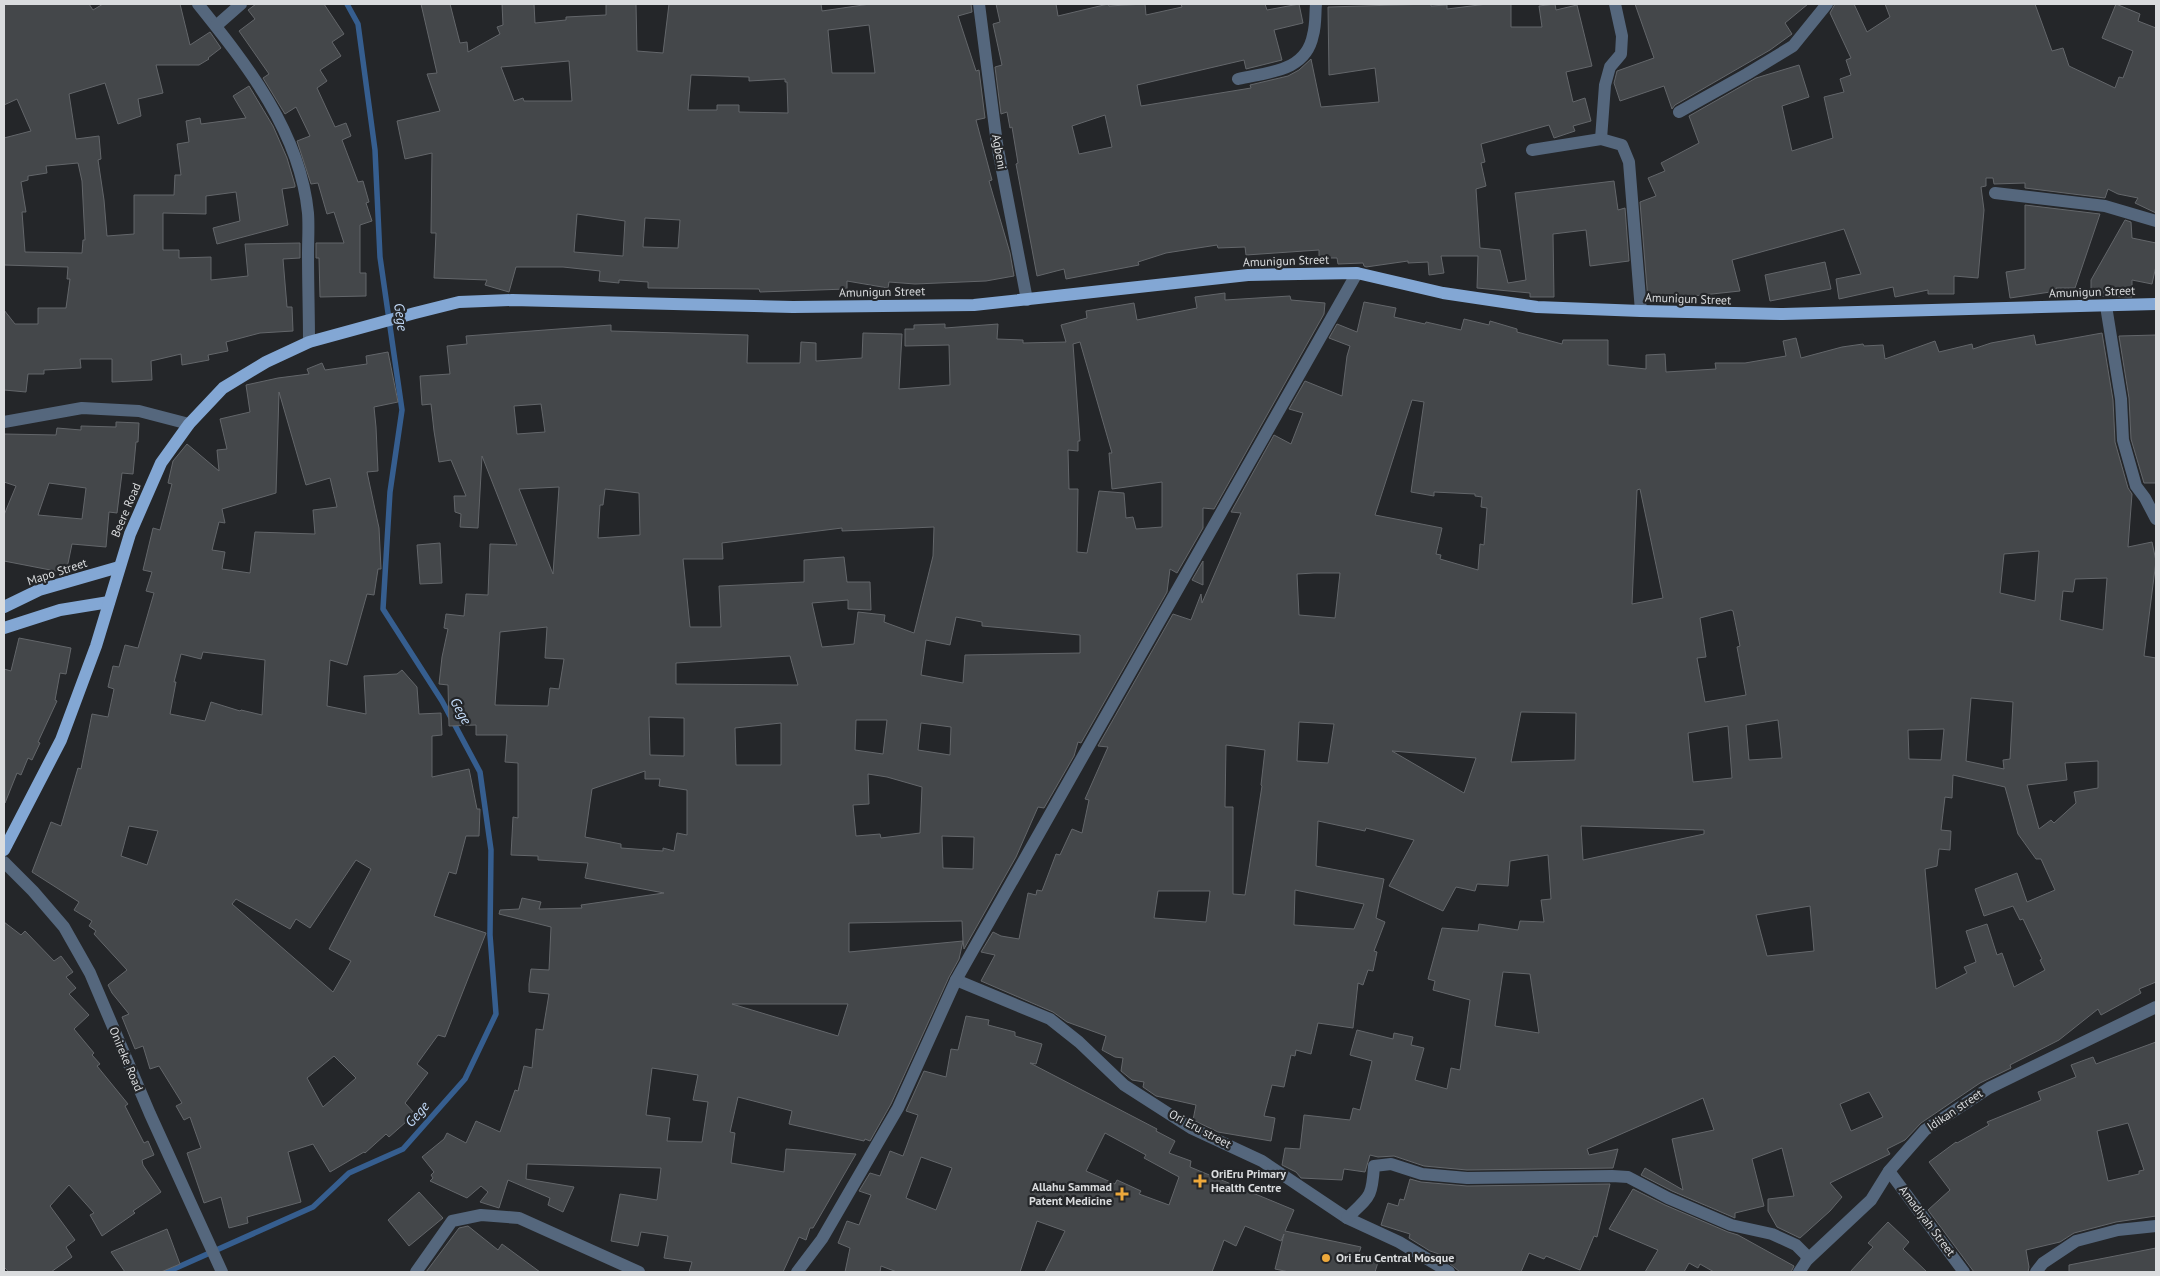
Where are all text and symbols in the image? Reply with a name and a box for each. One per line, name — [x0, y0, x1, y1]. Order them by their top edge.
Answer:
street label: Agbeni — [989, 133, 1010, 171]
street label: Amunigun Street — [1243, 251, 1329, 270]
street label: Amunigun Street — [2049, 282, 2135, 301]
street label: Amunigun Street — [839, 283, 925, 300]
street label: Amunigun Street — [1645, 289, 1731, 308]
water label: Gege — [390, 302, 412, 333]
street label: Beere Road — [107, 480, 144, 539]
street label: Mapo Street — [25, 555, 89, 588]
water label: Gege — [446, 694, 476, 728]
street label: Onireke Road — [106, 1024, 147, 1093]
street label: Idikan street — [1924, 1085, 1985, 1134]
water label: Gege — [401, 1097, 433, 1131]
street label: Ori Eru street — [1167, 1106, 1234, 1151]
place label: OriEru Primary Health Centre — [1211, 1166, 1286, 1195]
marker: OriEru Primary Health Centre — [1193, 1174, 1207, 1188]
place label: Allahu Sammad Patent Medicine — [1029, 1179, 1112, 1208]
street label: Amadiyah Street — [1896, 1182, 1959, 1259]
marker: Allahu Sammad Patent Medicine — [1116, 1188, 1128, 1200]
place label: Ori Eru Central Mosque — [1336, 1250, 1454, 1265]
marker: Ori Eru Central Mosque — [1320, 1252, 1332, 1264]

